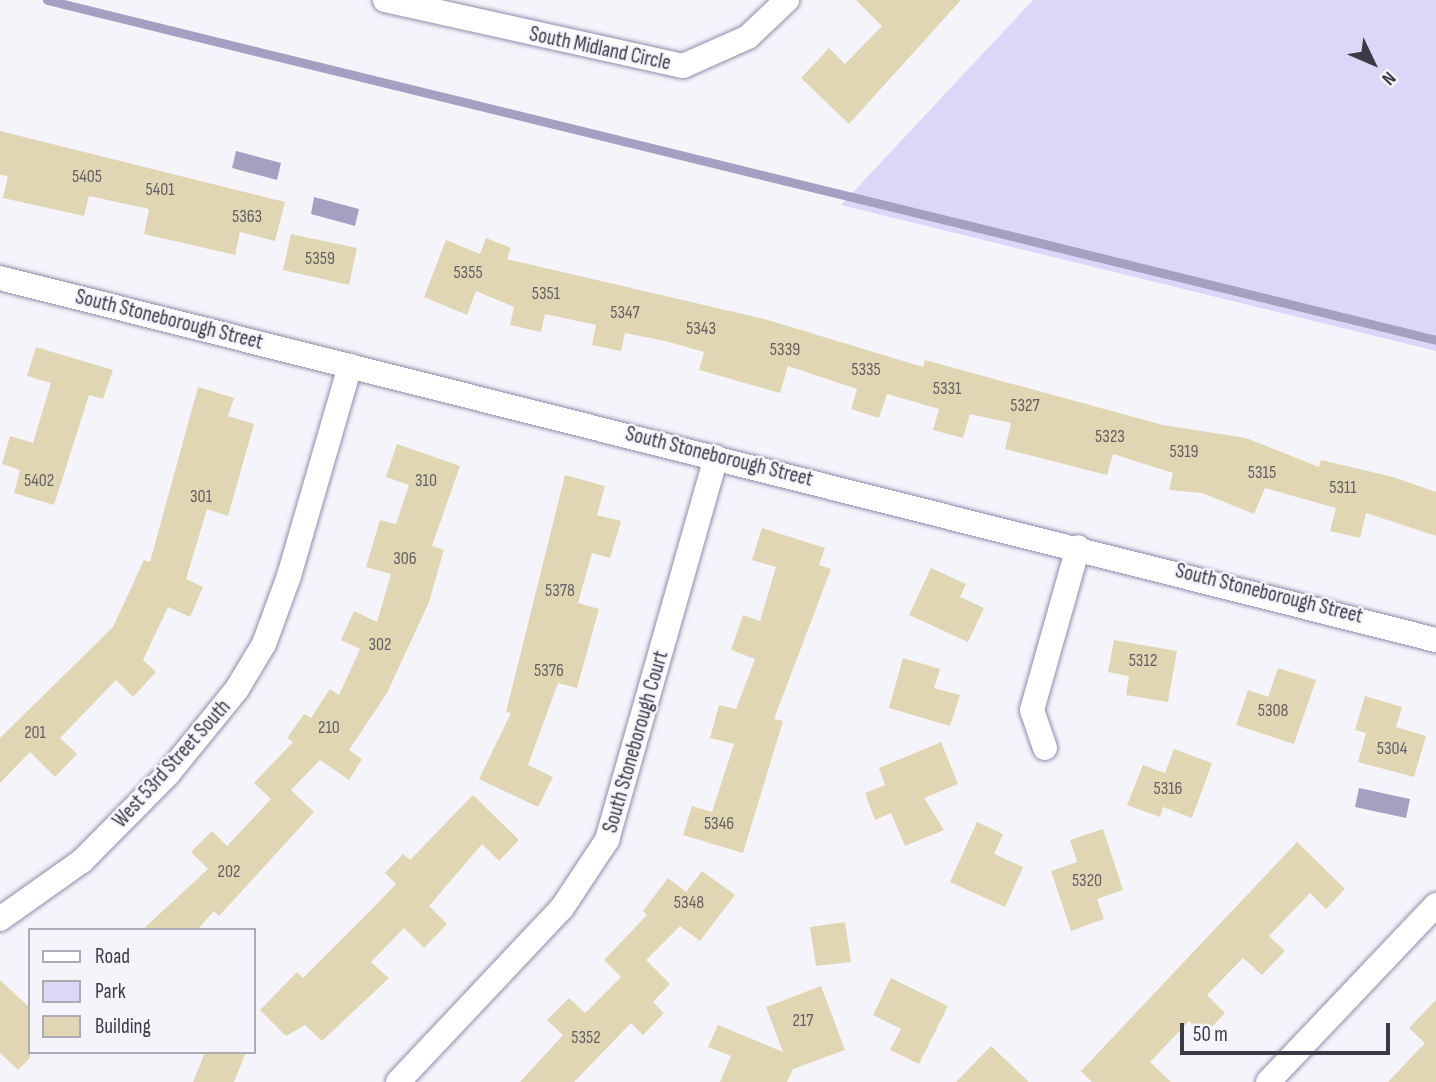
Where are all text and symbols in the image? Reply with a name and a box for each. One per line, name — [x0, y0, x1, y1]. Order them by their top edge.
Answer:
street label: South Midland Circle — [527, 22, 673, 76]
north arrow — [1338, 28, 1408, 98]
text: N — [1377, 66, 1400, 90]
house number: 5405 — [72, 166, 102, 188]
house number: 5401 — [145, 179, 175, 201]
house number: 5363 — [232, 206, 262, 228]
house number: 5359 — [305, 248, 335, 270]
house number: 5355 — [453, 262, 483, 284]
house number: 5351 — [532, 283, 560, 305]
street label: South Stoneborough Street — [73, 285, 265, 355]
house number: 5347 — [610, 302, 640, 324]
house number: 5343 — [686, 318, 716, 340]
house number: 5339 — [770, 339, 800, 361]
house number: 5335 — [851, 359, 881, 381]
house number: 5331 — [933, 378, 961, 400]
house number: 5327 — [1010, 395, 1040, 417]
street label: South Stoneborough Street — [623, 422, 815, 492]
house number: 5323 — [1095, 426, 1125, 448]
house number: 5319 — [1169, 441, 1199, 463]
house number: 5315 — [1248, 462, 1276, 484]
house number: 5402 — [24, 470, 54, 492]
house number: 310 — [415, 470, 437, 492]
house number: 5311 — [1329, 477, 1357, 499]
house number: 301 — [190, 486, 212, 508]
house number: 306 — [393, 548, 417, 570]
street label: South Stoneborough Street — [1173, 559, 1365, 629]
house number: 5378 — [545, 580, 575, 602]
house number: 302 — [369, 634, 391, 656]
street label: South Stoneborough Court — [598, 648, 674, 836]
house number: 5312 — [1129, 650, 1157, 672]
house number: 5376 — [534, 660, 564, 682]
street label: West 53rd Street South — [108, 695, 236, 833]
house number: 5308 — [1258, 700, 1288, 722]
house number: 210 — [318, 717, 340, 739]
house number: 201 — [24, 722, 46, 744]
house number: 5304 — [1377, 738, 1407, 760]
house number: 5316 — [1154, 778, 1182, 800]
house number: 5346 — [704, 813, 734, 835]
house number: 202 — [218, 861, 240, 883]
house number: 5320 — [1072, 870, 1102, 892]
house number: 5348 — [674, 892, 704, 914]
legend — [28, 928, 256, 1054]
text: Road — [95, 944, 130, 969]
text: Park — [95, 979, 126, 1004]
scale bar — [1184, 1009, 1394, 1052]
house number: 217 — [793, 1010, 813, 1032]
text: Building — [95, 1014, 151, 1039]
text: 50 m — [1193, 1022, 1228, 1047]
house number: 5352 — [571, 1027, 601, 1049]

